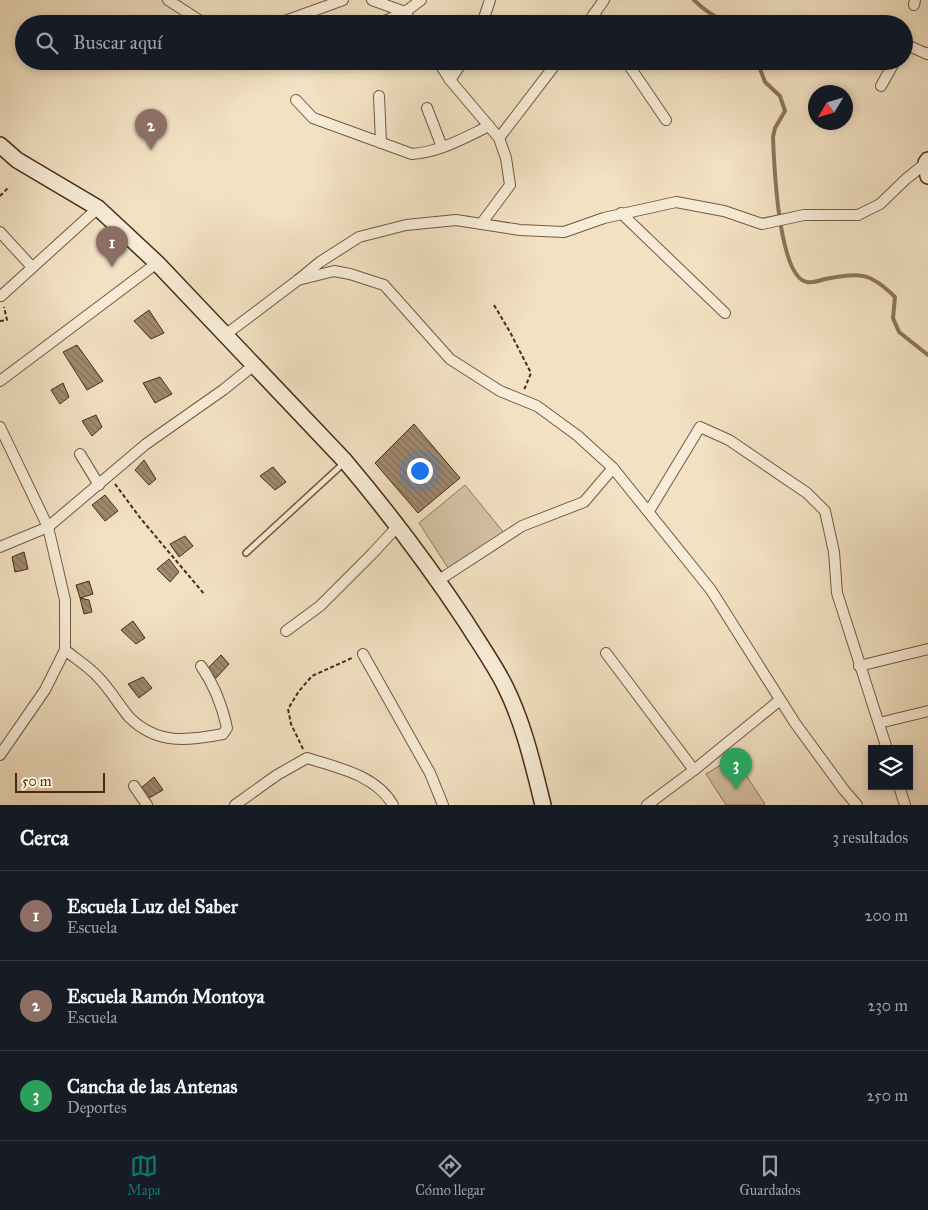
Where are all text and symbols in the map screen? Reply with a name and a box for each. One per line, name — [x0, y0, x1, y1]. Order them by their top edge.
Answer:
search box — [15, 15, 913, 70]
icon: search — [33, 29, 61, 57]
text: Buscar aquí — [73, 31, 162, 54]
north arrow — [808, 85, 853, 130]
pin: 2 — [135, 109, 167, 150]
pin: 1 — [96, 226, 128, 267]
your location — [407, 458, 433, 484]
map controls — [868, 745, 913, 790]
button: layers — [868, 745, 913, 790]
pin: 3 — [720, 748, 752, 789]
scale bar — [15, 770, 105, 793]
text: 50 m — [22, 773, 51, 790]
text: Cerca — [20, 825, 69, 851]
text: 3 resultados — [833, 828, 908, 847]
text: Escuela Luz del Saber — [67, 895, 238, 918]
text: 1 — [33, 906, 39, 925]
text: 200 m — [865, 906, 908, 925]
text: Escuela — [67, 918, 117, 937]
text: Escuela Ramón Montoya — [67, 985, 265, 1008]
text: 2 — [32, 996, 40, 1015]
text: 230 m — [868, 996, 908, 1015]
text: Escuela — [67, 1008, 117, 1027]
text: Cancha de las Antenas — [67, 1075, 238, 1098]
text: 3 — [33, 1086, 39, 1105]
text: 250 m — [867, 1086, 908, 1105]
text: Deportes — [67, 1098, 127, 1117]
tab: Mapa — [127, 1152, 161, 1199]
tab: Cómo llegar — [415, 1152, 485, 1199]
tab: Guardados — [740, 1152, 801, 1199]

